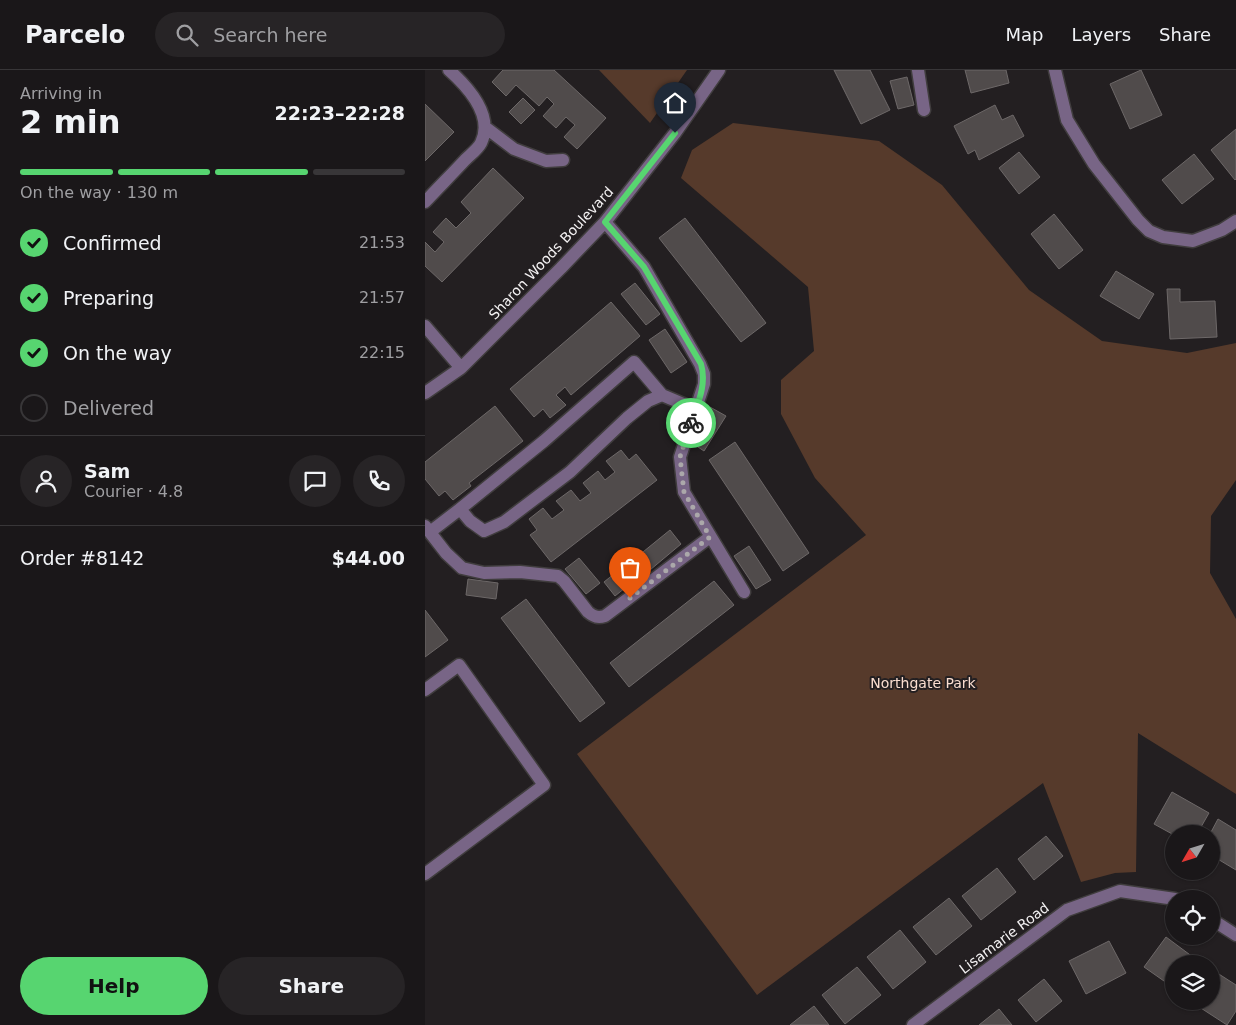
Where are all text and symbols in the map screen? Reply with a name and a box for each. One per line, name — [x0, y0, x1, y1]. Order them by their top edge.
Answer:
search box — [155, 12, 505, 57]
text: Parcelo — [25, 21, 125, 49]
icon: search — [173, 21, 201, 49]
text: Search here — [213, 24, 327, 46]
text: Map — [1005, 24, 1043, 45]
text: Layers — [1071, 24, 1131, 45]
text: Share — [1159, 24, 1211, 45]
pin — [654, 82, 696, 133]
text: Arriving in — [20, 84, 102, 103]
icon: home — [661, 89, 689, 117]
text: 22:23–22:28 — [275, 102, 405, 124]
text: 2 min — [20, 103, 121, 141]
text: On the way · 130 m — [20, 183, 178, 202]
street label: Sharon Woods Boulevard — [485, 183, 617, 323]
icon: check — [20, 229, 48, 257]
text: Confirmed — [63, 232, 162, 254]
text: 21:53 — [359, 233, 405, 252]
icon: check — [20, 284, 48, 312]
text: Preparing — [63, 287, 154, 309]
text: 21:57 — [359, 288, 405, 307]
icon: check — [20, 339, 48, 367]
text: On the way — [63, 342, 172, 364]
text: 22:15 — [359, 343, 405, 362]
text: Delivered — [63, 397, 154, 419]
courier — [666, 398, 716, 448]
icon: bike — [677, 409, 705, 437]
button: person — [20, 455, 72, 507]
button: chat — [289, 455, 341, 507]
button: phone — [353, 455, 405, 507]
text: Sam — [84, 460, 130, 482]
text: Courier · 4.8 — [84, 482, 183, 501]
text: Order #8142 — [20, 547, 144, 569]
text: $44.00 — [332, 547, 405, 569]
pin — [609, 547, 651, 598]
icon: bag — [616, 554, 644, 582]
park label: Northgate Park — [870, 675, 977, 691]
north arrow — [1165, 825, 1220, 880]
map controls — [1165, 825, 1220, 1010]
button: locate — [1165, 890, 1220, 945]
street label: Lisamarie Road — [956, 899, 1052, 977]
button: layers — [1165, 955, 1220, 1010]
button: Help — [20, 957, 208, 1015]
button: Share — [218, 957, 405, 1015]

